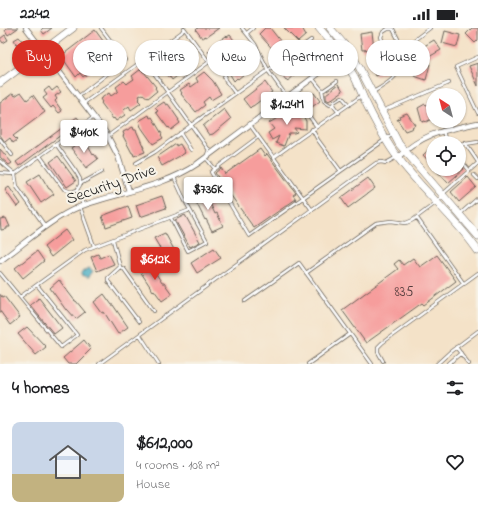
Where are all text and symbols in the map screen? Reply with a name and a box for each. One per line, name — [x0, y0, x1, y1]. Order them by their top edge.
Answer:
text: 22:42 — [20, 3, 50, 25]
chip: Buy — [12, 40, 65, 76]
chip: Rent — [73, 40, 127, 76]
chip: Filters — [135, 40, 199, 76]
chip: New — [207, 40, 260, 76]
chip: Apartment — [268, 40, 358, 76]
chip: House — [366, 40, 430, 76]
north arrow — [426, 88, 466, 128]
map controls — [426, 88, 466, 176]
pin: $1.24M — [254, 92, 320, 126]
text: $1.24M — [270, 95, 304, 114]
pin: $410K — [56, 120, 112, 154]
text: $410K — [69, 123, 99, 142]
button: locate — [426, 136, 466, 176]
street label: Security Drive — [63, 158, 160, 212]
pin: $736K — [180, 177, 236, 211]
text: $736K — [193, 180, 223, 199]
pin: $612K — [127, 247, 183, 281]
text: $612K — [140, 250, 170, 269]
house number: 835 — [394, 282, 414, 303]
text: 4 homes — [12, 376, 70, 401]
icon: filters — [444, 377, 466, 399]
text: $612,000 — [136, 431, 193, 456]
icon: home — [44, 438, 92, 486]
icon: heart — [444, 451, 466, 473]
text: 4 rooms · 108 m² — [136, 456, 220, 475]
text: House — [136, 475, 170, 494]

